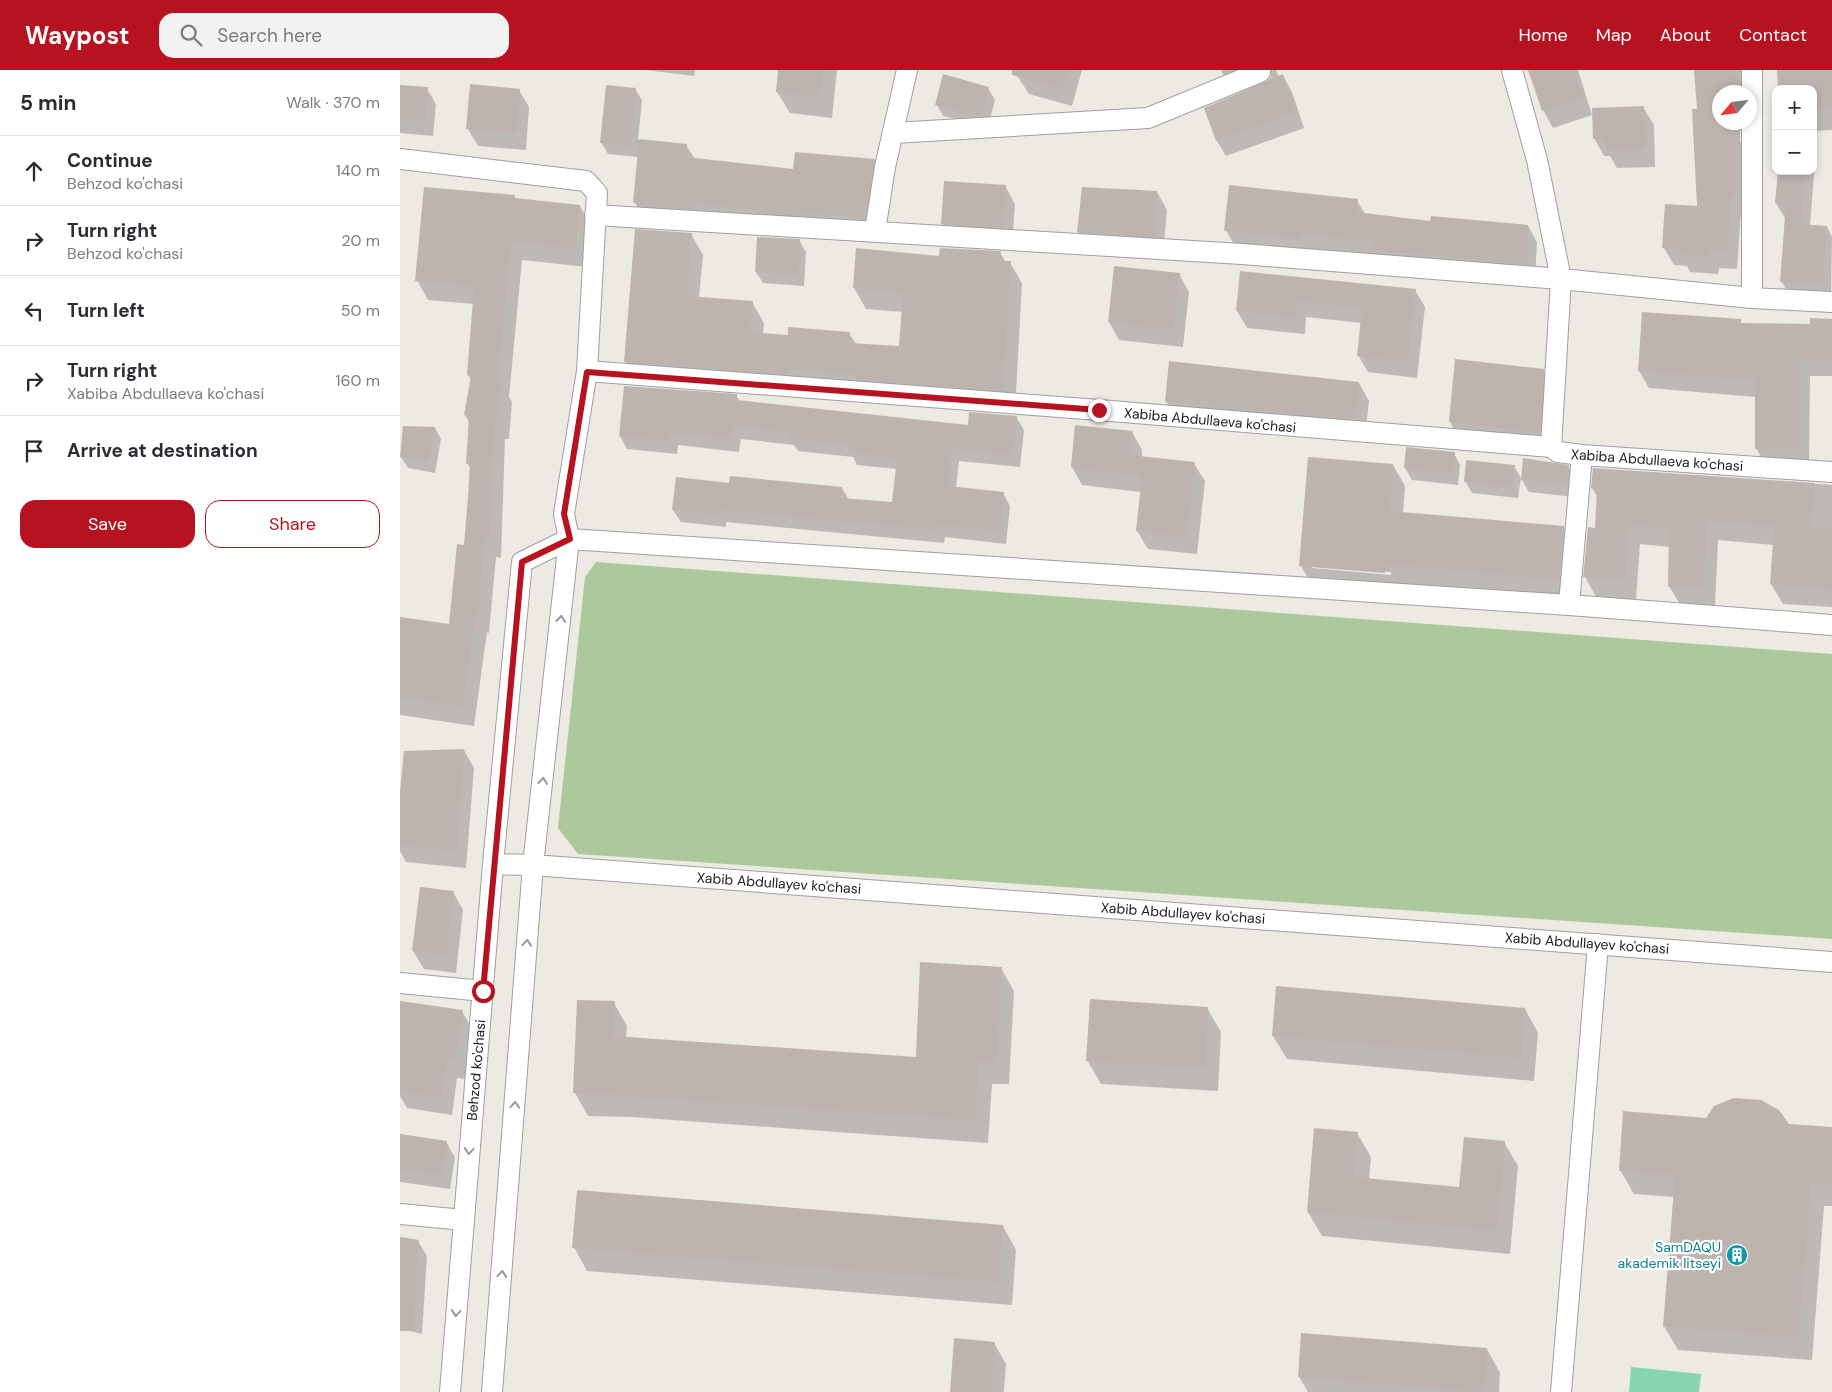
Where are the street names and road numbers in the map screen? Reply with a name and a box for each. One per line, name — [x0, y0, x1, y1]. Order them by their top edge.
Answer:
street label: Xabiba Abdullaeva ko'chasi — [1123, 404, 1297, 436]
street label: Xabiba Abdullaeva ko'chasi — [1570, 445, 1744, 475]
street label: Xabib Abdullayev ko'chasi — [696, 868, 862, 898]
street label: Xabib Abdullayev ko'chasi — [1100, 898, 1266, 928]
street label: Xabib Abdullayev ko'chasi — [1504, 928, 1670, 958]
street label: Behzod ko'chasi — [463, 1019, 489, 1121]

